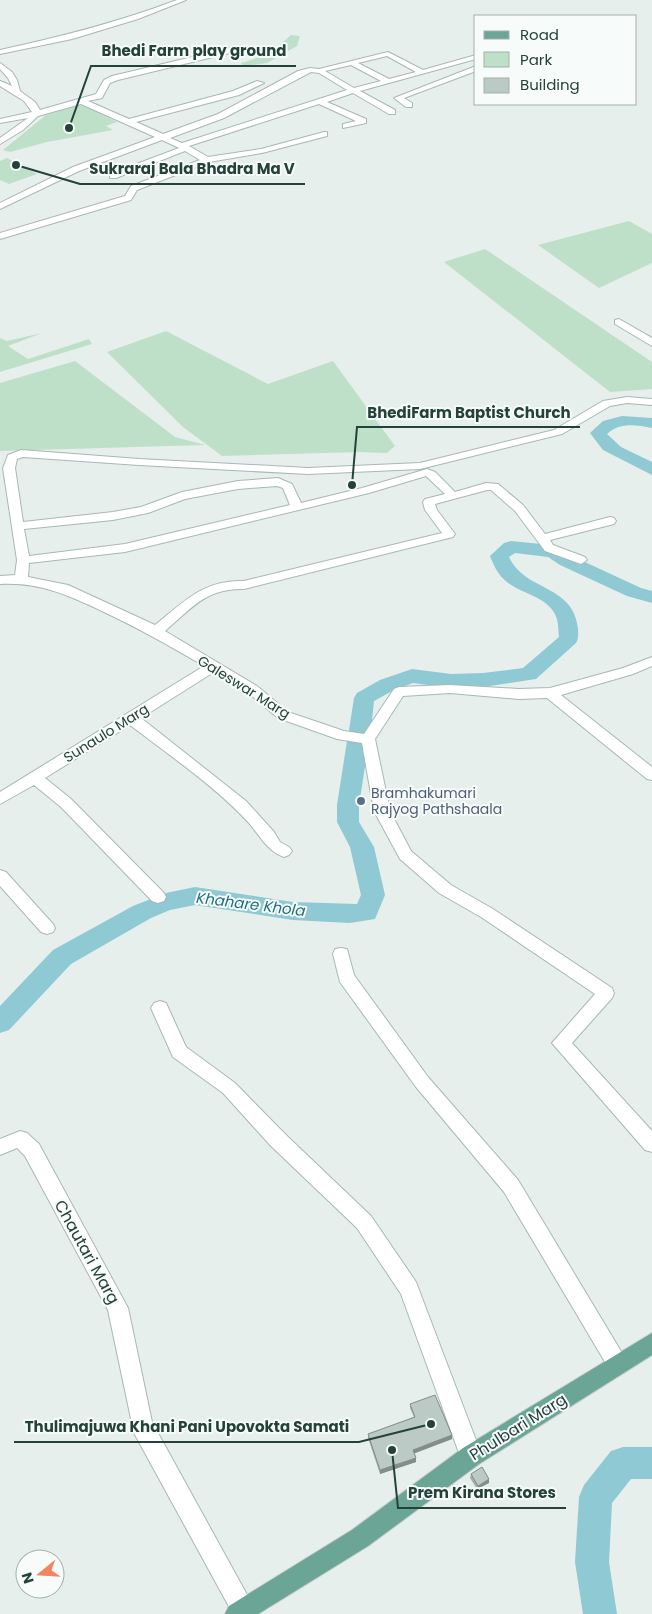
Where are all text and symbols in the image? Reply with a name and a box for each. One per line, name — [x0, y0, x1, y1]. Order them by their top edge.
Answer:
legend — [474, 15, 637, 105]
text: Road — [520, 24, 559, 45]
callout: Bhedi Farm play ground — [91, 36, 296, 66]
text: Bhedi Farm play ground — [102, 40, 286, 61]
text: Park — [520, 49, 552, 70]
text: Building — [520, 74, 580, 95]
callout: Sukraraj Bala Bhadra Ma V — [80, 154, 305, 184]
text: Sukraraj Bala Bhadra Ma V — [89, 158, 295, 179]
callout: BhediFarm Baptist Church — [357, 397, 580, 427]
text: BhediFarm Baptist Church — [367, 402, 571, 423]
street label: Galeswar Marg — [194, 650, 294, 724]
street label: Sunaulo Marg — [60, 699, 152, 767]
place label: Bramhakumari Rajyog Pathshaala — [371, 783, 502, 819]
marker: Bramhakumari Rajyog Pathshaala — [355, 795, 367, 807]
water label: Khahare Khola — [195, 887, 307, 921]
street label: Chautari Marg — [49, 1196, 125, 1308]
street label: Phulbari Marg — [465, 1388, 571, 1466]
callout: Thulimajuwa Khani Pani Upovokta Samati — [14, 1412, 359, 1442]
text: Thulimajuwa Khani Pani Upovokta Samati — [25, 1416, 349, 1437]
callout: Prem Kirana Stores — [398, 1478, 566, 1508]
text: Prem Kirana Stores — [408, 1482, 556, 1503]
north arrow — [15, 1549, 65, 1599]
text: N — [16, 1570, 39, 1586]

